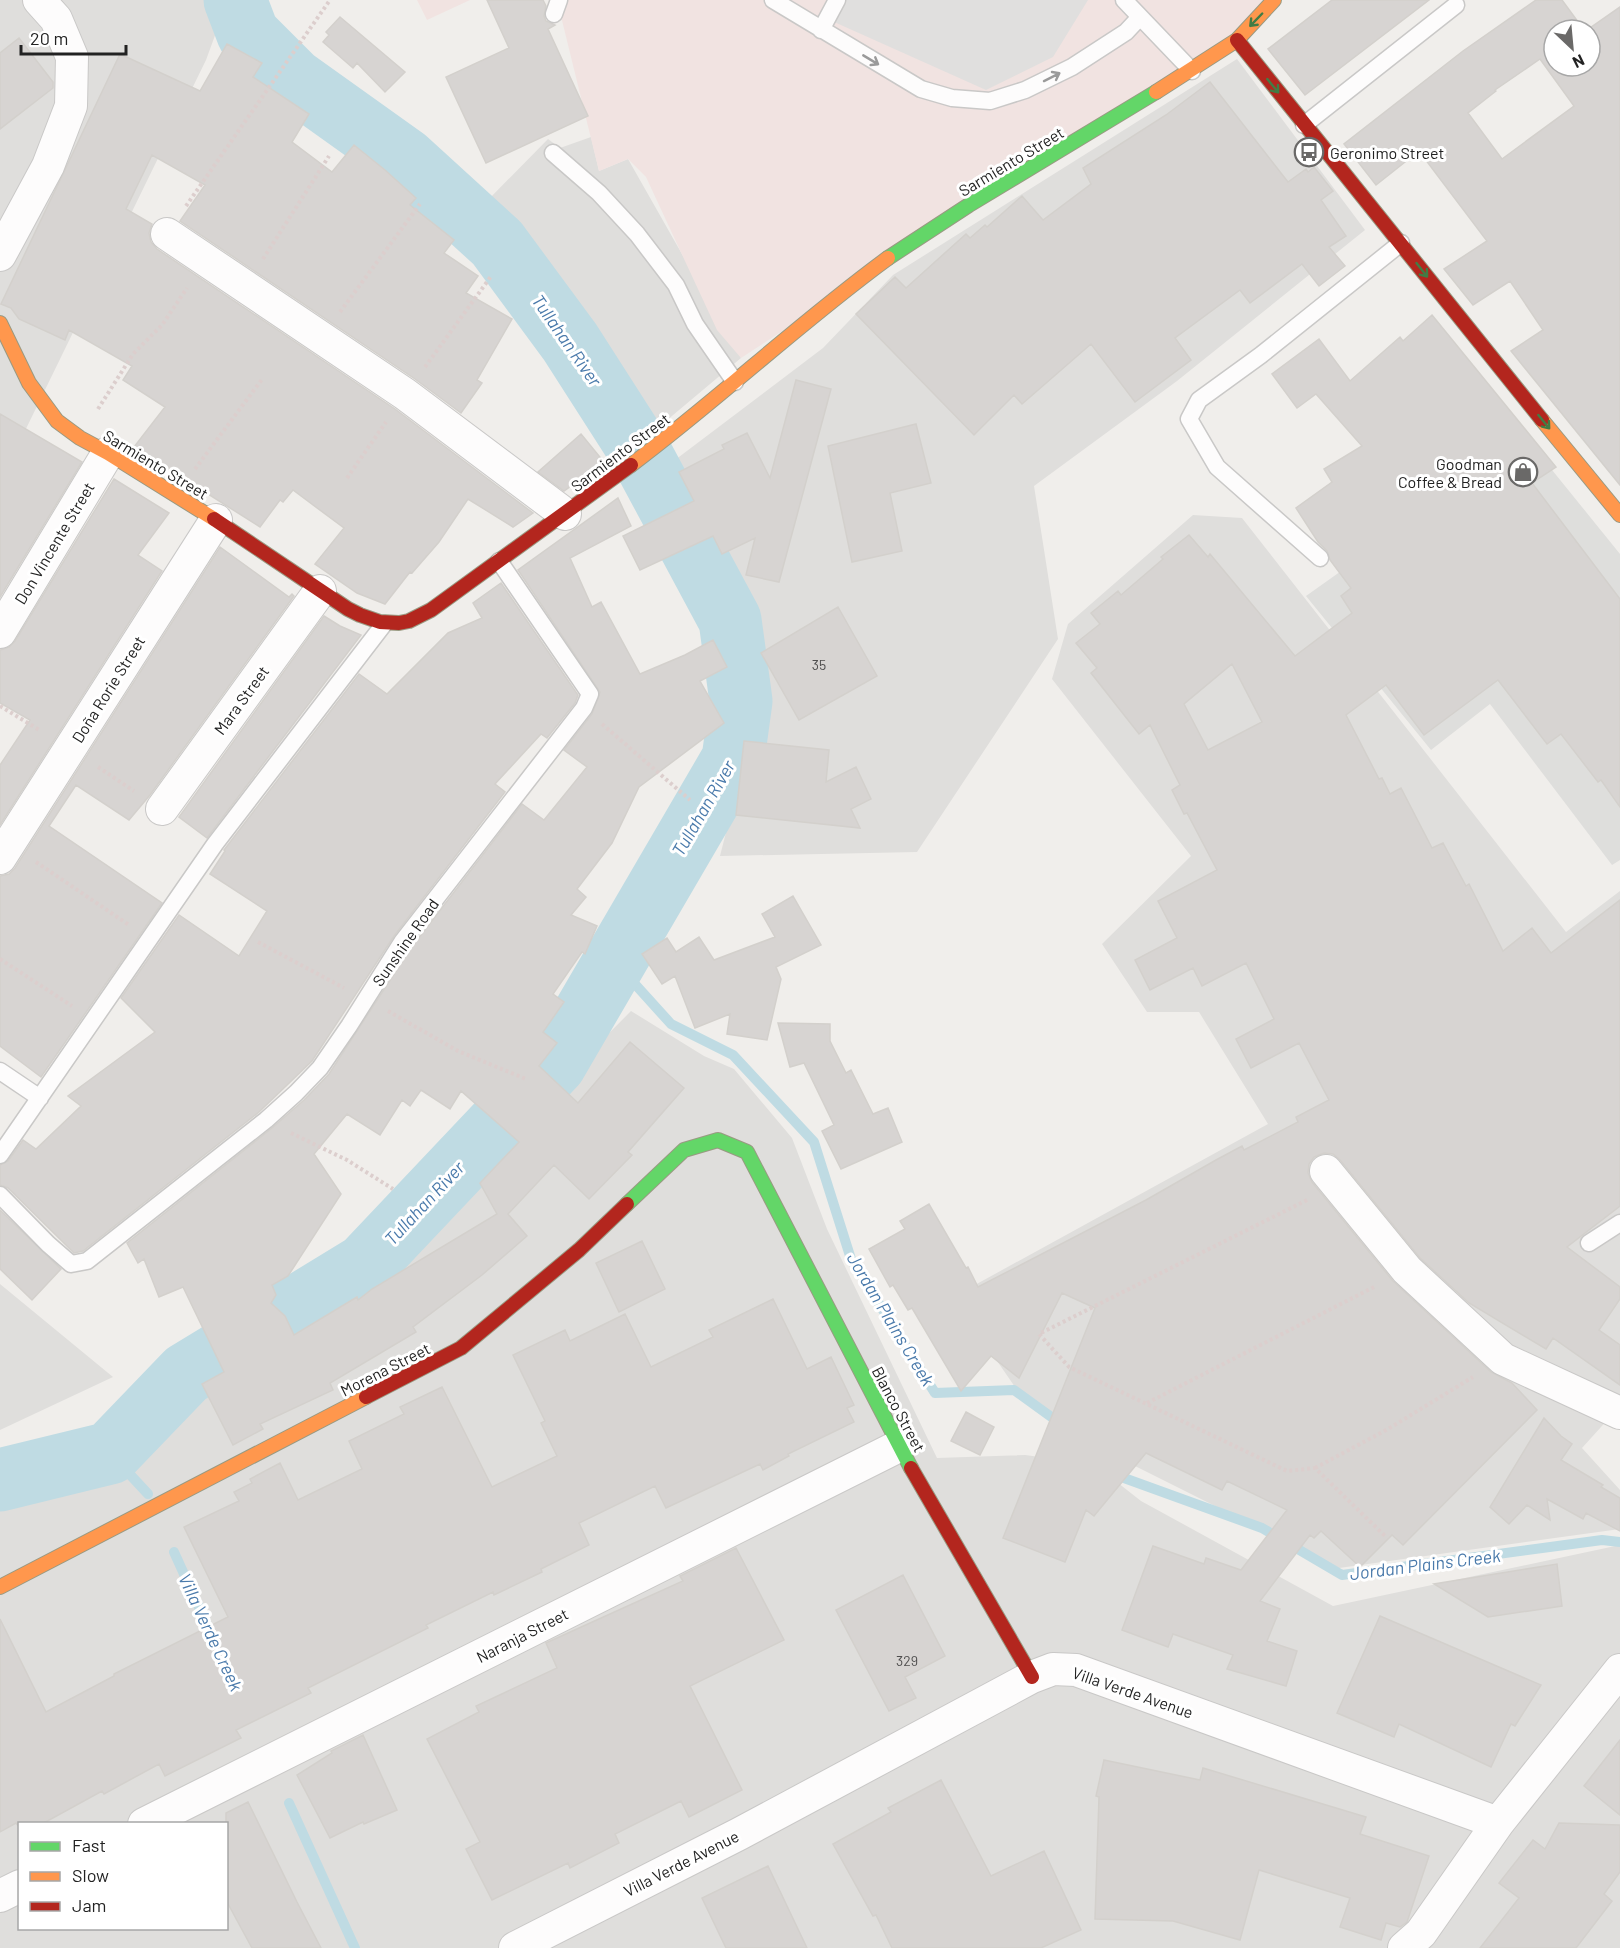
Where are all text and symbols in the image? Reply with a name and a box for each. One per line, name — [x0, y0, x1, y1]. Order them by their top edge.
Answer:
one-way arrow — [1249, 13, 1263, 28]
scale bar — [21, 18, 126, 56]
north arrow — [1542, 18, 1602, 78]
text: 20 m — [30, 27, 68, 49]
text: N — [1570, 51, 1588, 73]
one-way arrow — [862, 55, 880, 66]
one-way arrow — [1043, 71, 1061, 82]
one-way arrow — [1267, 78, 1280, 94]
street label: Sarmiento Street — [955, 122, 1067, 200]
bus stop icon: Geronimo Street — [1293, 136, 1325, 168]
place label: Geronimo Street — [1330, 143, 1444, 162]
one-way arrow — [1415, 262, 1428, 278]
water label: Tullahan River — [527, 290, 607, 391]
street label: Sarmiento Street — [567, 409, 673, 495]
one-way arrow — [1537, 414, 1550, 430]
street label: Sarmiento Street — [100, 425, 212, 503]
place label: Goodman Coffee & Bread — [1398, 454, 1502, 491]
shop icon: Goodman Coffee & Bread — [1507, 456, 1539, 488]
street label: Don Vincente Street — [10, 479, 98, 607]
street label: Doña Rorie Street — [68, 632, 148, 746]
house number: 35 — [812, 656, 826, 673]
street label: Mara Street — [210, 662, 272, 738]
water label: Tullahan River — [667, 756, 740, 860]
street label: Sunshine Road — [368, 895, 442, 989]
water label: Tullahan River — [380, 1156, 469, 1250]
water label: Jordan Plains Creek — [843, 1248, 940, 1390]
street label: Morena Street — [337, 1338, 433, 1400]
street label: Blanco Street — [868, 1363, 930, 1455]
water label: Jordan Plains Creek — [1348, 1544, 1502, 1584]
water label: Villa Verde Creek — [174, 1570, 248, 1695]
street label: Naranja Street — [473, 1604, 571, 1666]
house number: 329 — [896, 1652, 918, 1669]
street label: Villa Verde Avenue — [1070, 1662, 1196, 1722]
legend — [18, 1822, 228, 1930]
street label: Villa Verde Avenue — [620, 1826, 742, 1900]
text: Fast — [72, 1834, 106, 1856]
text: Slow — [72, 1864, 109, 1886]
text: Jam — [72, 1894, 106, 1916]

